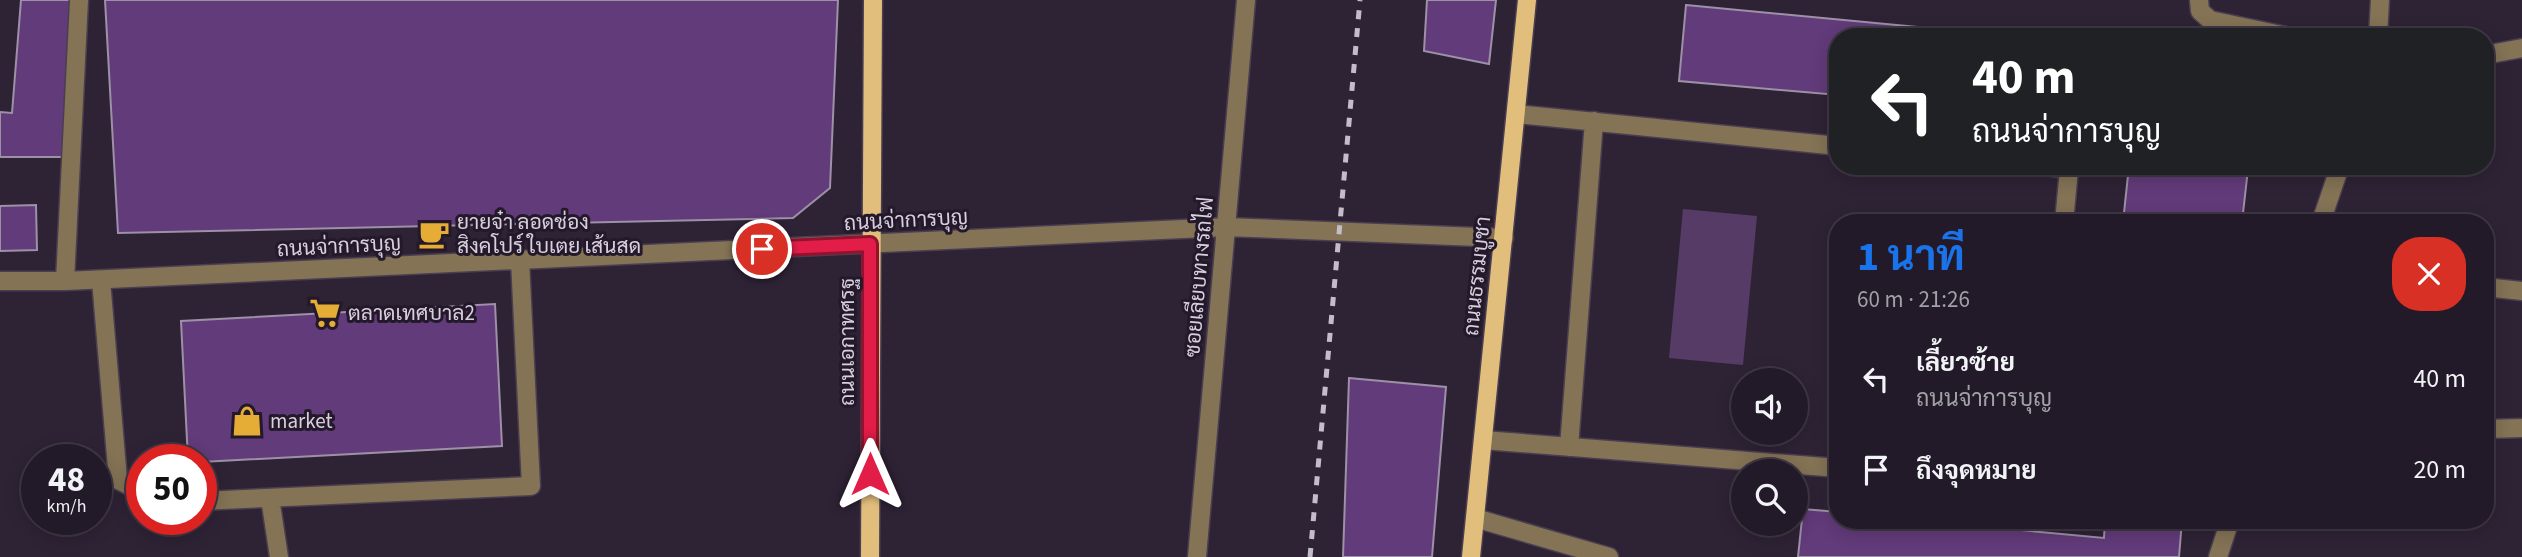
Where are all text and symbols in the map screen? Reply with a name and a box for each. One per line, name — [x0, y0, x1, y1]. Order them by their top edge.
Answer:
text: 40 m — [1972, 43, 2076, 113]
icon: left — [1857, 56, 1948, 147]
text: ถนนจ่าการบุญ — [1972, 109, 2161, 155]
street label: ซอยเลียบทางรถไฟ — [1177, 196, 1221, 358]
street label: ถนนจ่าการบุญ — [843, 202, 969, 238]
place label: ยายจ๋า ลอดช่อง สิงคโปร์ ใบเตย เส้นสด — [457, 207, 641, 261]
street label: ถนนธรรมบูชา — [1456, 215, 1498, 337]
cafe icon: ยายจ๋า ลอดช่อง สิงคโปร์ ใบเตย เส้นสด — [417, 217, 451, 251]
pin — [732, 219, 792, 279]
text: 1 นาที — [1857, 227, 1965, 287]
street label: ถนนจ่าการบุญ — [276, 228, 402, 264]
icon: arrive — [743, 230, 781, 268]
button: close — [2392, 237, 2466, 311]
street label: ถนนเอกาทศรฐ — [832, 278, 862, 406]
text: 60 m · 21:26 — [1857, 283, 1970, 316]
supermarket icon: ตลาดเทศบาล2 — [308, 296, 342, 330]
place label: ตลาดเทศบาล2 — [348, 298, 475, 328]
text: เลี้ยวซ้าย — [1916, 344, 2015, 381]
icon: left — [1857, 360, 1895, 398]
text: 40 m — [2413, 360, 2466, 397]
map controls — [1731, 368, 1808, 536]
button: sound — [1731, 368, 1808, 445]
text: ถนนจ่าการบุญ — [1916, 382, 2052, 415]
shop icon: market — [230, 404, 264, 438]
place label: market — [270, 406, 333, 436]
position arrow — [833, 437, 907, 511]
speed limit sign: 50 — [126, 444, 217, 535]
icon: arrive — [1857, 451, 1895, 489]
text: 20 m — [2413, 451, 2466, 488]
text: ถึงจุดหมาย — [1916, 452, 2037, 489]
text: 48 — [48, 455, 85, 505]
button: search — [1731, 459, 1808, 536]
text: km/h — [47, 494, 86, 519]

